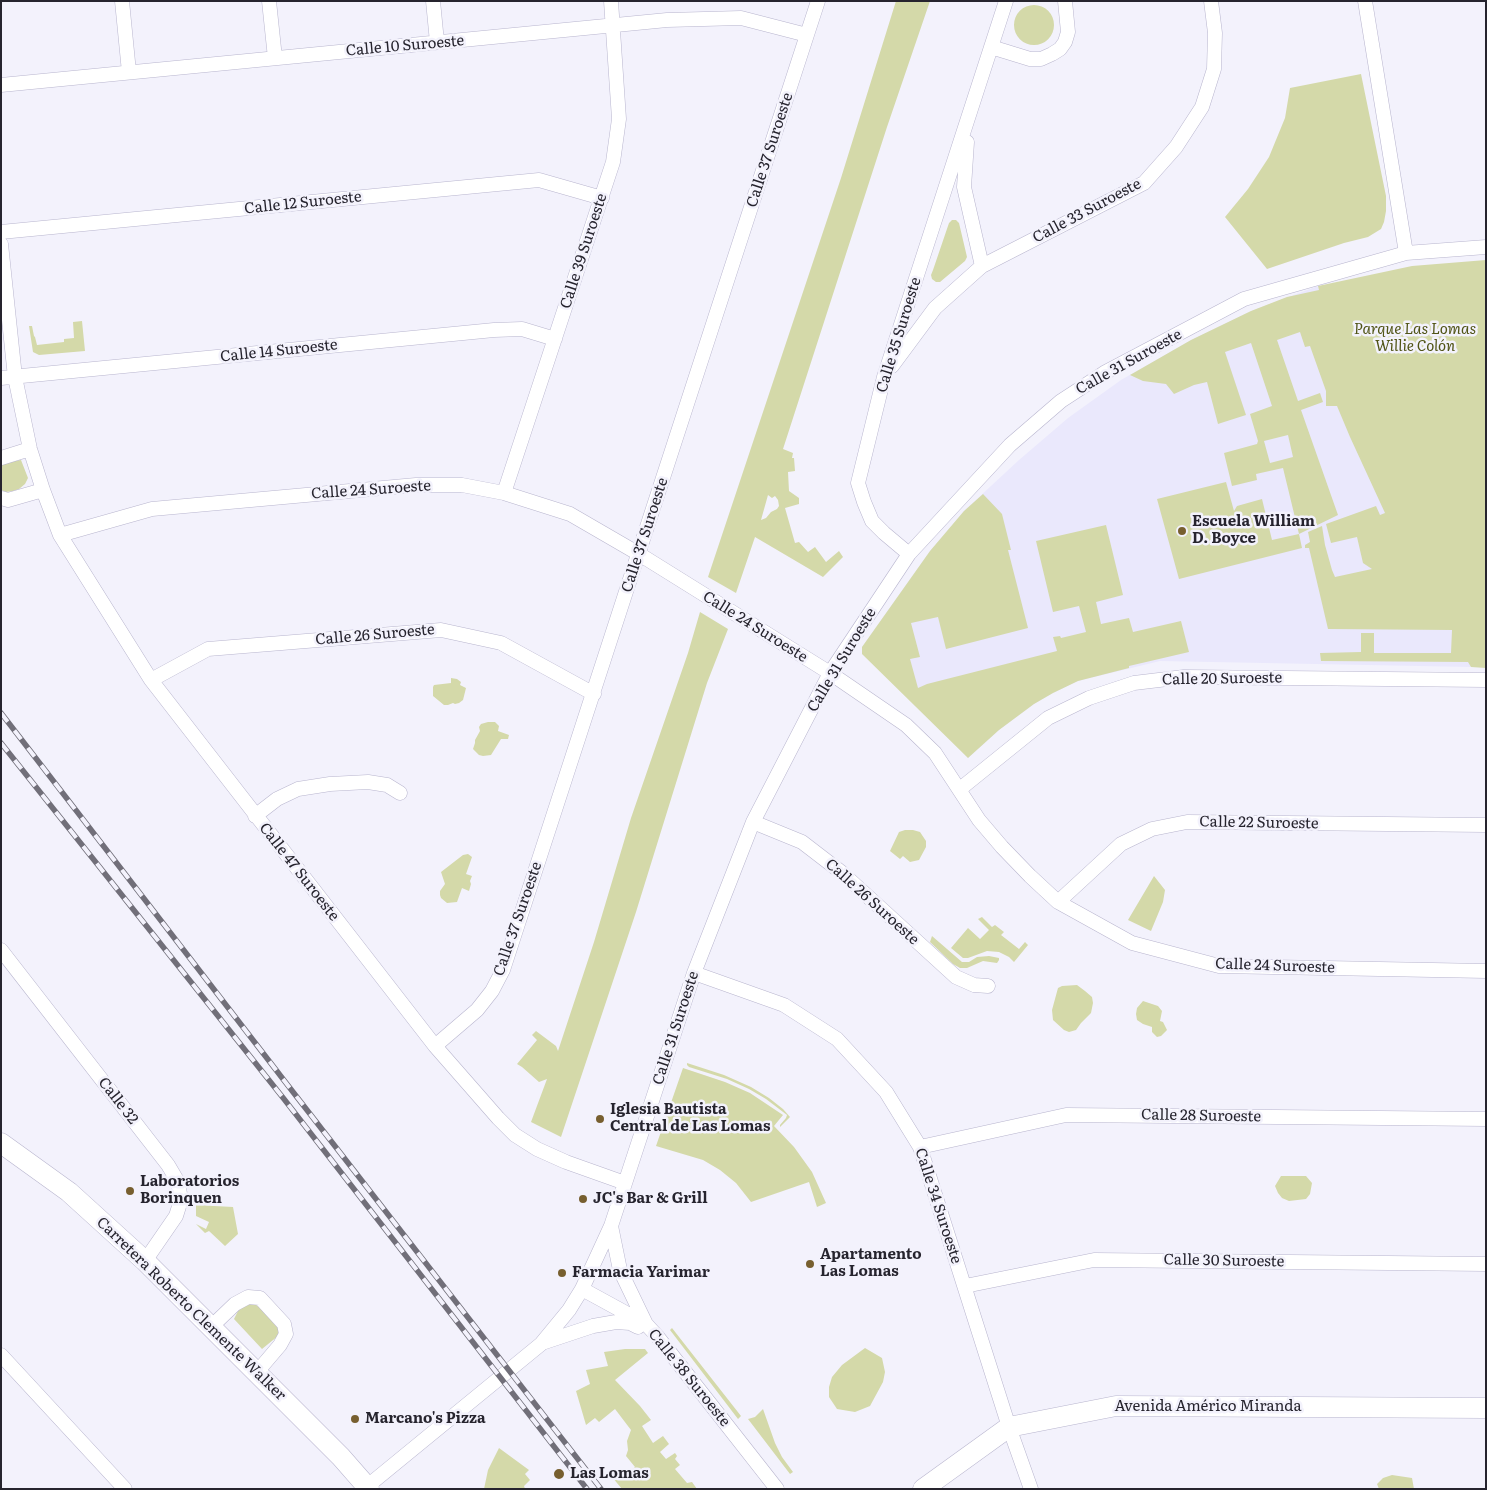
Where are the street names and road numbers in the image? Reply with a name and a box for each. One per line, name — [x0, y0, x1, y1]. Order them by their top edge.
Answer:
street label: Calle 10 Suroeste — [345, 32, 465, 60]
street label: Calle 37 Suroeste — [743, 90, 797, 210]
street label: Calle 33 Suroeste — [1030, 175, 1144, 247]
street label: Calle 12 Suroeste — [243, 188, 363, 218]
street label: Calle 39 Suroeste — [557, 191, 611, 311]
street label: Calle 35 Suroeste — [873, 275, 925, 395]
street label: Calle 31 Suroeste — [1073, 325, 1185, 399]
street label: Calle 14 Suroeste — [219, 336, 339, 366]
street label: Calle 37 Suroeste — [618, 475, 672, 595]
street label: Calle 24 Suroeste — [311, 477, 431, 503]
street label: Calle 24 Suroeste — [699, 588, 811, 666]
street label: Calle 31 Suroeste — [804, 605, 880, 715]
street label: Calle 26 Suroeste — [315, 621, 435, 649]
street label: Calle 20 Suroeste — [1162, 669, 1282, 689]
street label: Calle 22 Suroeste — [1199, 813, 1319, 833]
street label: Calle 47 Suroeste — [255, 819, 343, 925]
street label: Calle 26 Suroeste — [821, 855, 923, 949]
street label: Calle 37 Suroeste — [490, 860, 546, 978]
street label: Calle 24 Suroeste — [1215, 955, 1335, 977]
street label: Calle 31 Suroeste — [649, 969, 703, 1087]
street label: Calle 32 — [94, 1074, 142, 1128]
street label: Calle 28 Suroeste — [1141, 1106, 1261, 1126]
street label: Calle 34 Suroeste — [911, 1146, 965, 1266]
street label: Carretera Roberto Clemente Walker — [93, 1214, 289, 1404]
street label: Calle 30 Suroeste — [1163, 1251, 1285, 1271]
street label: Calle 38 Suroeste — [644, 1326, 734, 1430]
street label: Avenida Américo Miranda — [1114, 1398, 1302, 1416]

